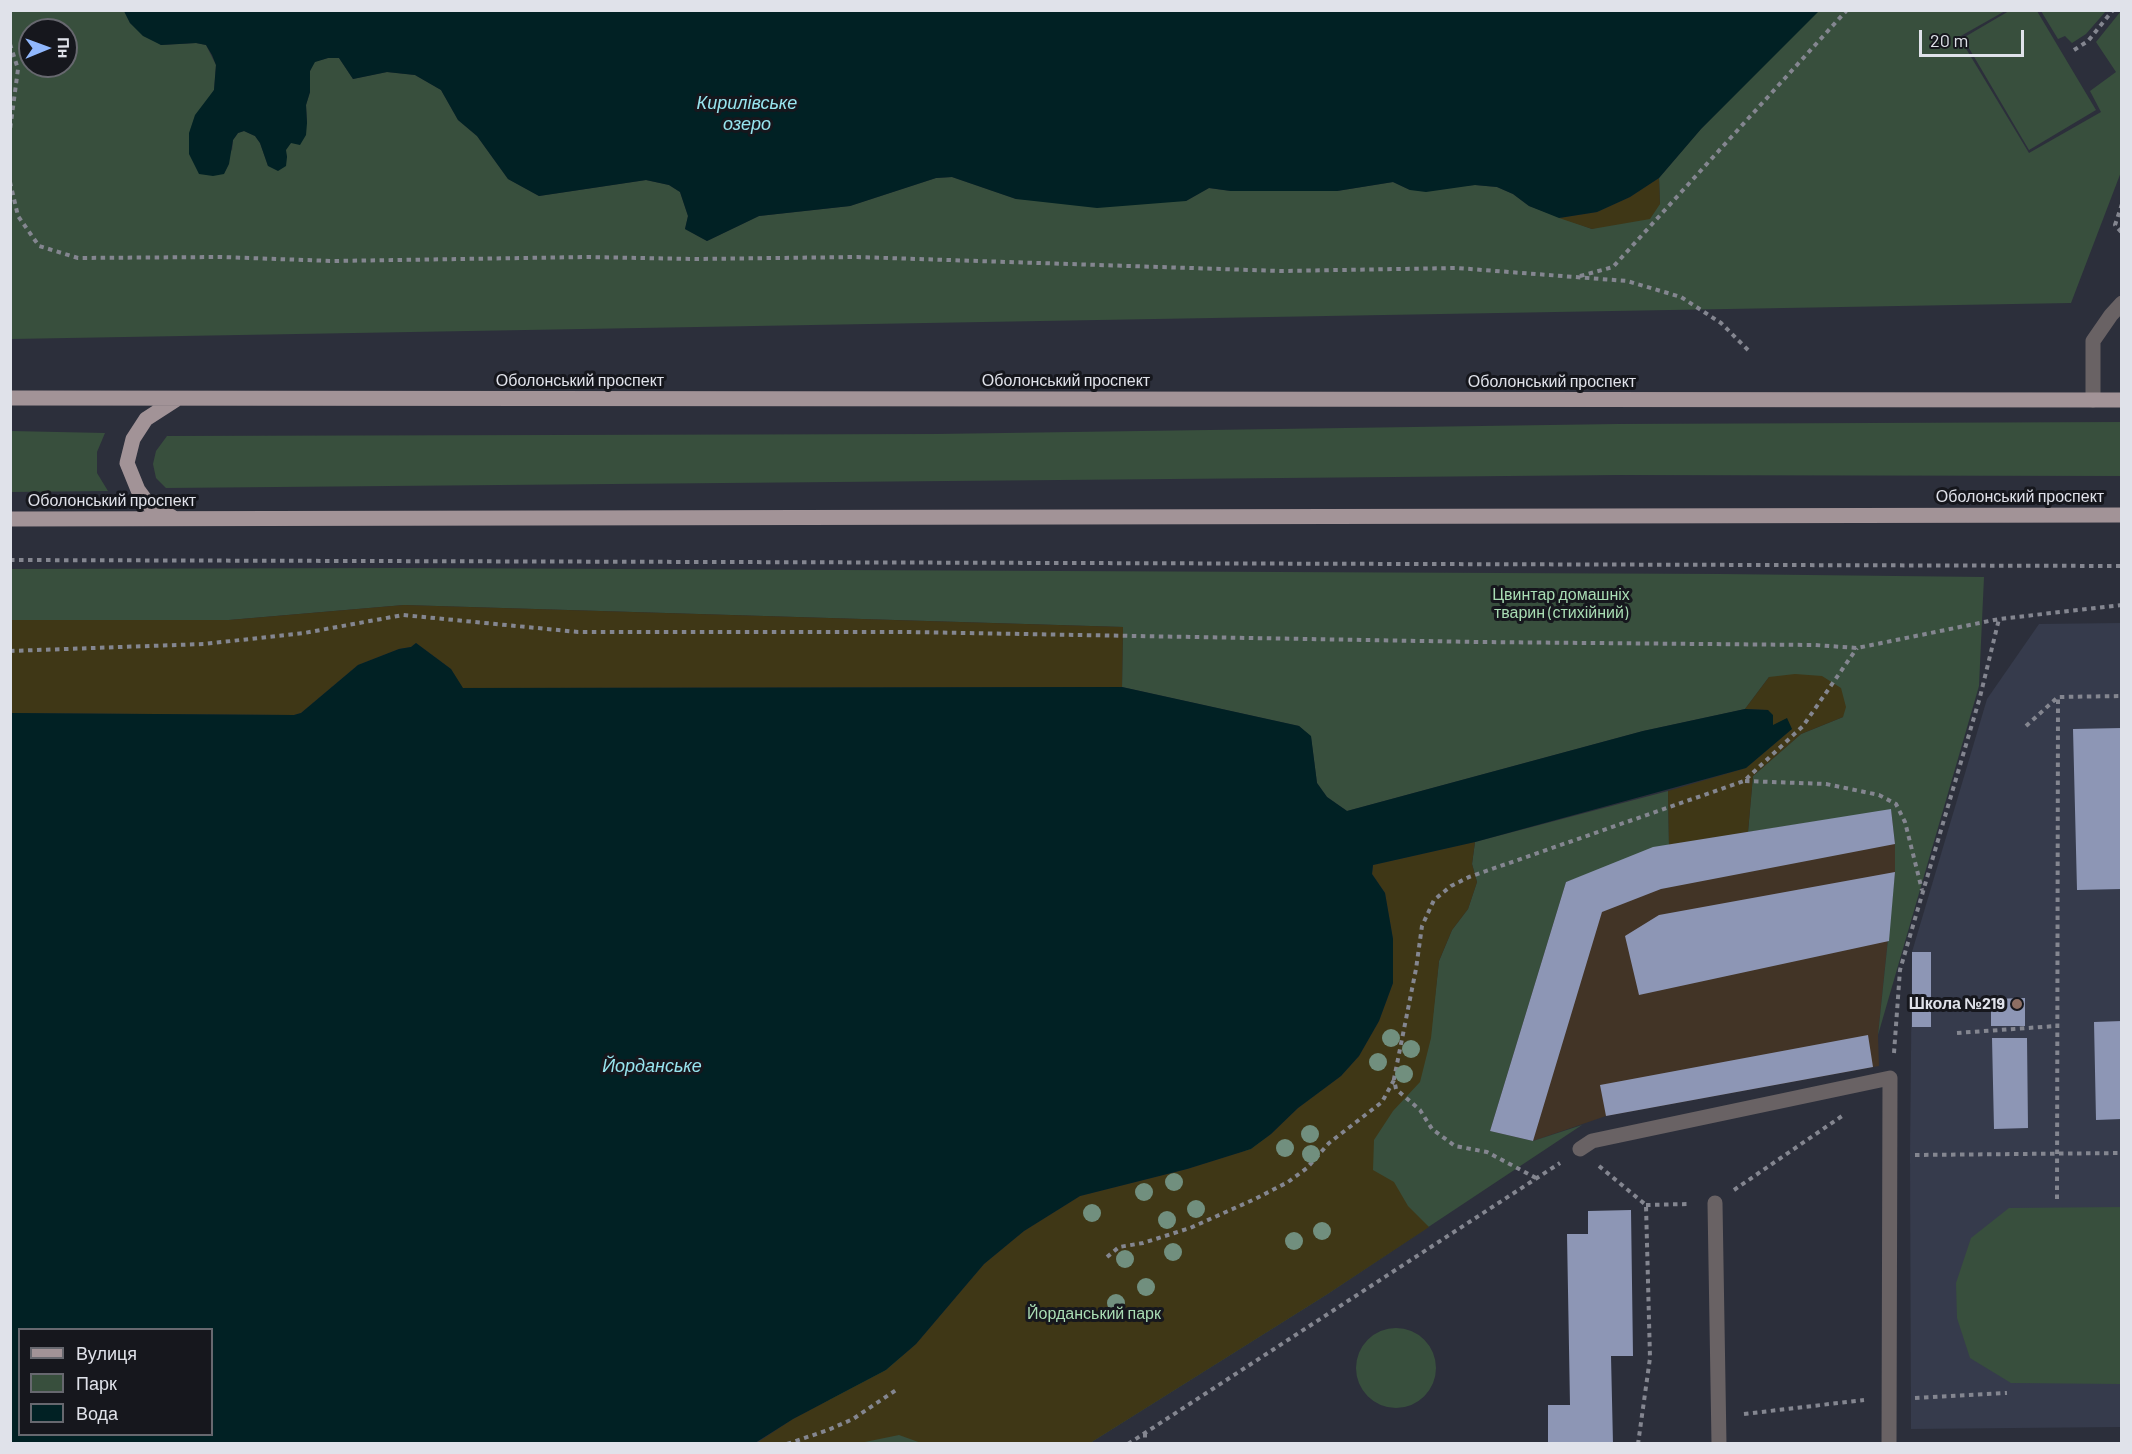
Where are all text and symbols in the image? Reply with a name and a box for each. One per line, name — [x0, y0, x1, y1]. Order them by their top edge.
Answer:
north arrow — [18, 18, 78, 78]
scale bar — [1922, 18, 2027, 56]
text: 20 m — [1930, 29, 1968, 51]
text: Пн — [55, 37, 74, 58]
water label: Кирилівське озеро — [697, 92, 797, 134]
street label: Оболонський проспект — [496, 371, 664, 391]
street label: Оболонський проспект — [982, 371, 1150, 391]
street label: Оболонський проспект — [1468, 372, 1636, 392]
street label: Оболонський проспект — [1936, 487, 2104, 507]
street label: Оболонський проспект — [28, 491, 196, 511]
park label: Цвинтар домашніх тварин (стихійний) — [1492, 585, 1630, 623]
place label: Школа №219 — [1909, 994, 2005, 1014]
marker: Школа №219 — [2010, 997, 2024, 1011]
water label: Йорданське — [602, 1055, 702, 1077]
park label: Йорданський парк — [1027, 1304, 1161, 1324]
legend — [18, 1328, 213, 1436]
text: Вулиця — [76, 1342, 137, 1364]
text: Парк — [76, 1372, 117, 1394]
text: Вода — [76, 1402, 118, 1424]

